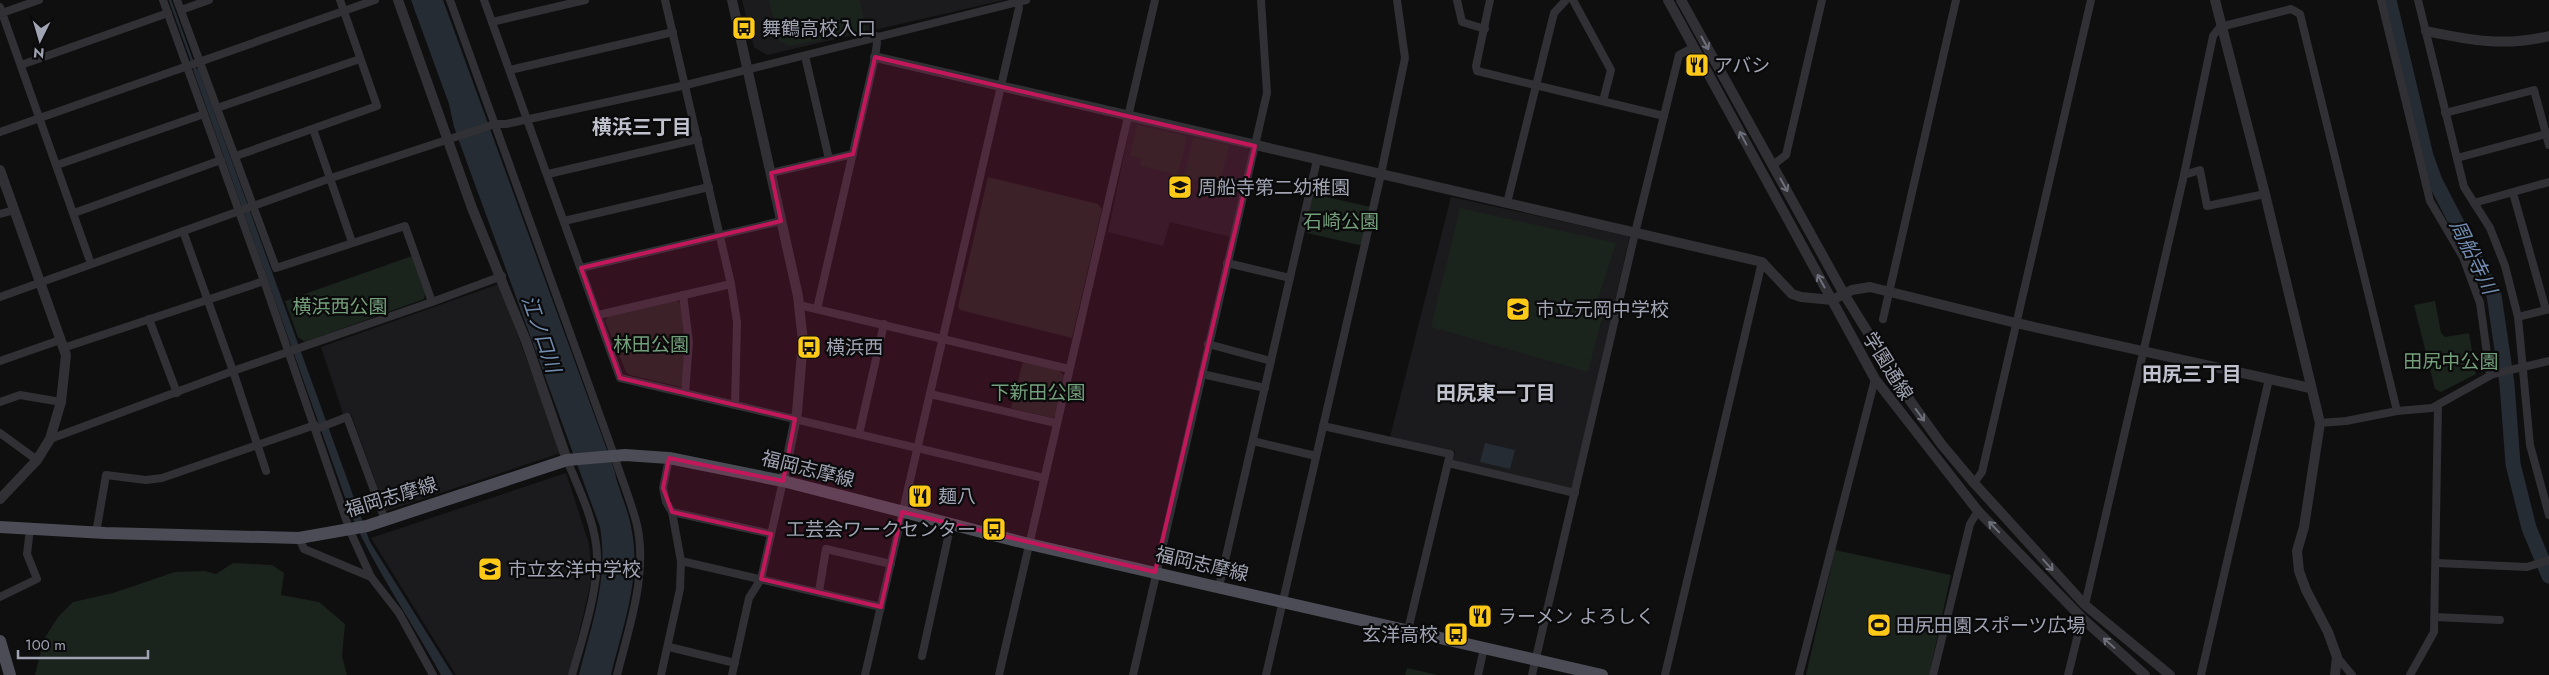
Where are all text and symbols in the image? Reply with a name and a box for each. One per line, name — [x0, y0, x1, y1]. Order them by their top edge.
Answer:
north arrow — [15, 15, 65, 65]
bus stop icon: 舞鶴高校入口 — [731, 15, 757, 41]
place label: 舞鶴高校入口 — [762, 15, 876, 42]
one-way arrow — [1700, 35, 1710, 50]
text: N — [32, 43, 45, 63]
restaurant icon: アバシ — [1684, 52, 1710, 78]
place label: アバシ — [1714, 52, 1770, 79]
district label: 横浜三丁目 — [592, 113, 692, 142]
one-way arrow — [1738, 131, 1748, 146]
school or university icon: 周船寺第二幼稚園 — [1167, 174, 1193, 200]
place label: 周船寺第二幼稚園 — [1198, 174, 1350, 201]
one-way arrow — [1779, 177, 1789, 192]
park label: 石崎公園 — [1303, 208, 1379, 235]
water label: 周船寺川 — [2442, 215, 2504, 301]
one-way arrow — [1816, 274, 1825, 289]
water label: 江ノ口川 — [514, 291, 568, 378]
park label: 横浜西公園 — [292, 293, 388, 320]
school or university icon: 市立元岡中学校 — [1505, 296, 1531, 322]
place label: 市立元岡中学校 — [1536, 296, 1669, 323]
street label: 学園通線 — [1856, 327, 1920, 405]
park label: 林田公園 — [613, 331, 689, 358]
bus stop icon: 横浜西 — [796, 334, 822, 360]
place label: 横浜西 — [826, 334, 883, 361]
park label: 田尻中公園 — [2403, 348, 2499, 375]
district label: 田尻三丁目 — [2142, 360, 2242, 389]
park label: 下新田公園 — [990, 379, 1086, 406]
district label: 田尻東一丁目 — [1436, 379, 1556, 408]
one-way arrow — [1915, 408, 1925, 422]
street label: 福岡志摩線 — [759, 444, 857, 494]
street label: 福岡志摩線 — [342, 470, 440, 524]
restaurant icon: 麺八 — [907, 483, 933, 509]
place label: 麺八 — [938, 483, 976, 510]
place label: 工芸会ワークセンター — [786, 516, 976, 543]
bus stop icon: 工芸会ワークセンター — [981, 516, 1007, 542]
one-way arrow — [1988, 521, 2000, 534]
street label: 福岡志摩線 — [1153, 540, 1251, 588]
school or university icon: 市立玄洋中学校 — [477, 556, 503, 582]
place label: 市立玄洋中学校 — [508, 556, 641, 583]
one-way arrow — [2042, 558, 2054, 571]
restaurant icon: ラーメン よろしく — [1467, 603, 1493, 629]
place label: ラーメン よろしく — [1498, 603, 1655, 630]
sports icon: 田尻田園スポーツ広場 — [1866, 612, 1892, 638]
place label: 田尻田園スポーツ広場 — [1896, 612, 2086, 639]
place label: 玄洋高校 — [1362, 621, 1438, 648]
bus stop icon: 玄洋高校 — [1443, 621, 1469, 647]
scale bar — [18, 628, 148, 660]
text: 100 m — [25, 634, 66, 656]
one-way arrow — [2102, 637, 2115, 649]

